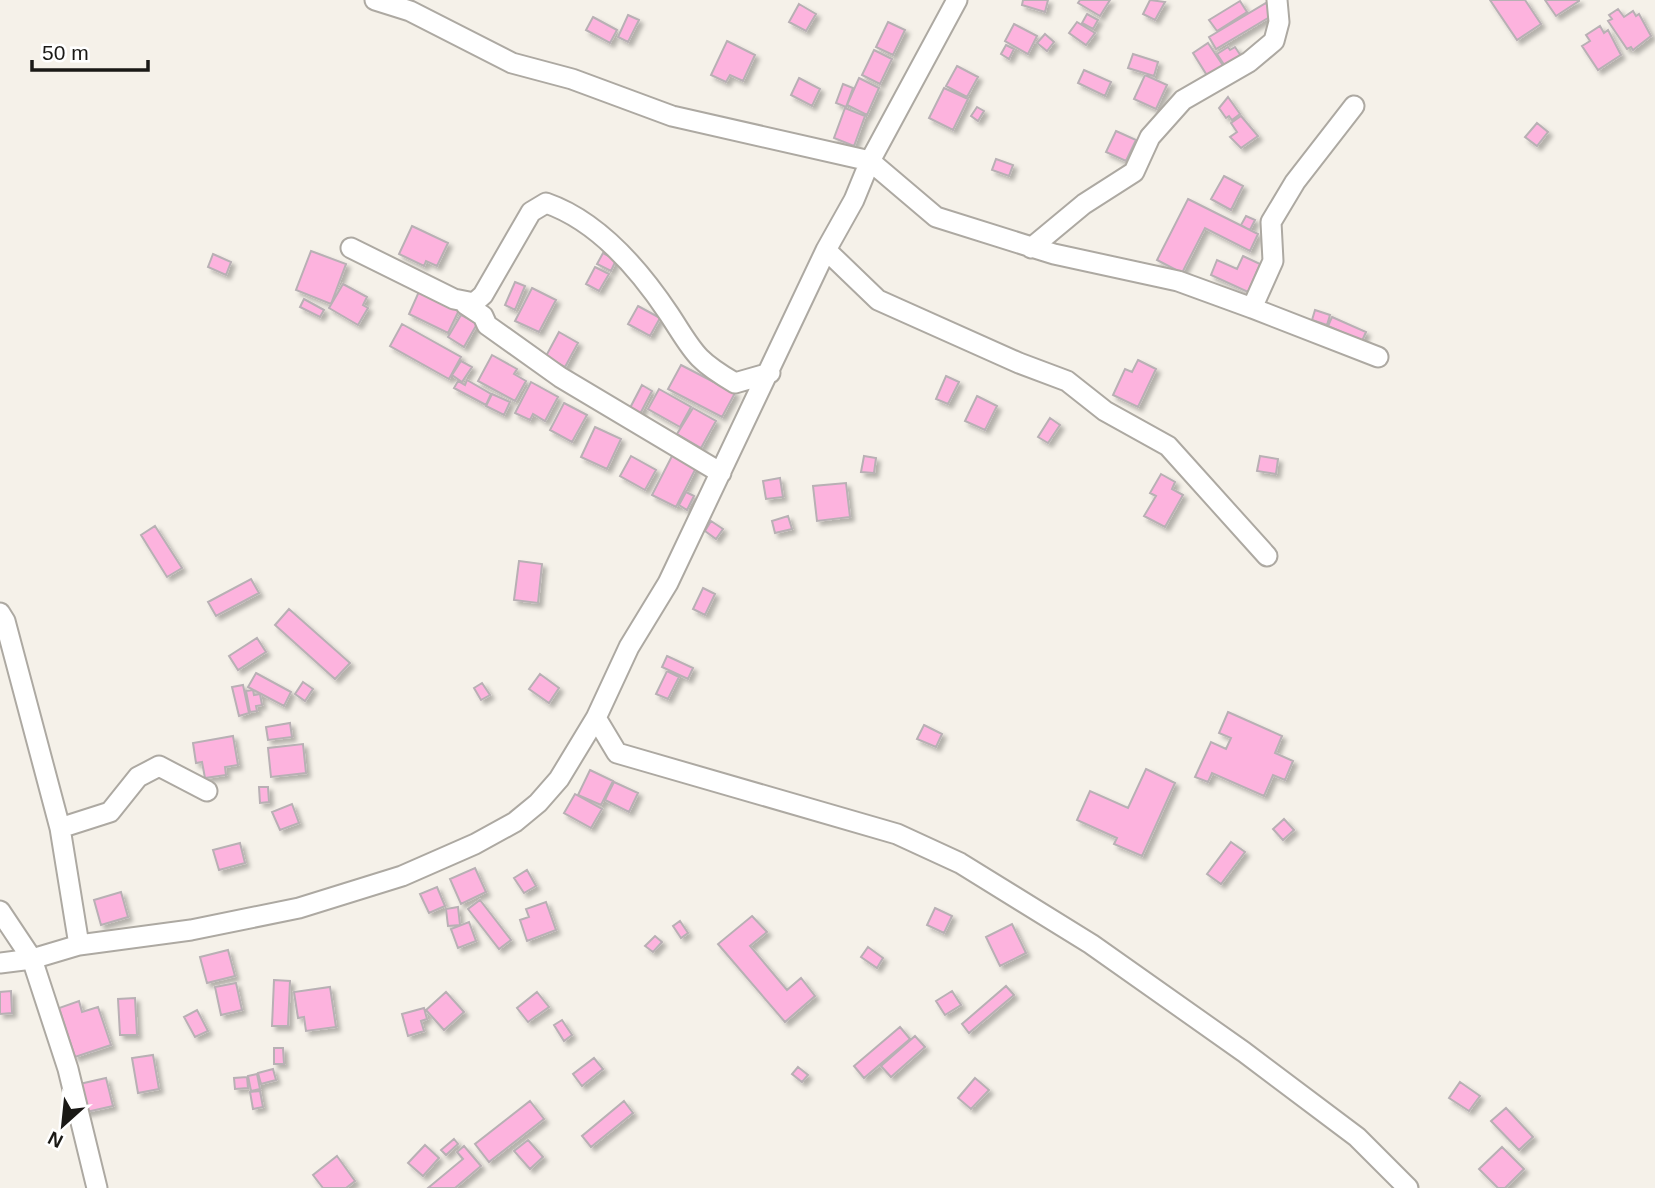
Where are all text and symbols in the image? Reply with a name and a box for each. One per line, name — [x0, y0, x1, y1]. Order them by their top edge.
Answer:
scale bar — [32, 28, 147, 72]
text: 50 m — [42, 41, 89, 64]
north arrow — [28, 1090, 98, 1160]
text: N — [45, 1127, 66, 1152]

